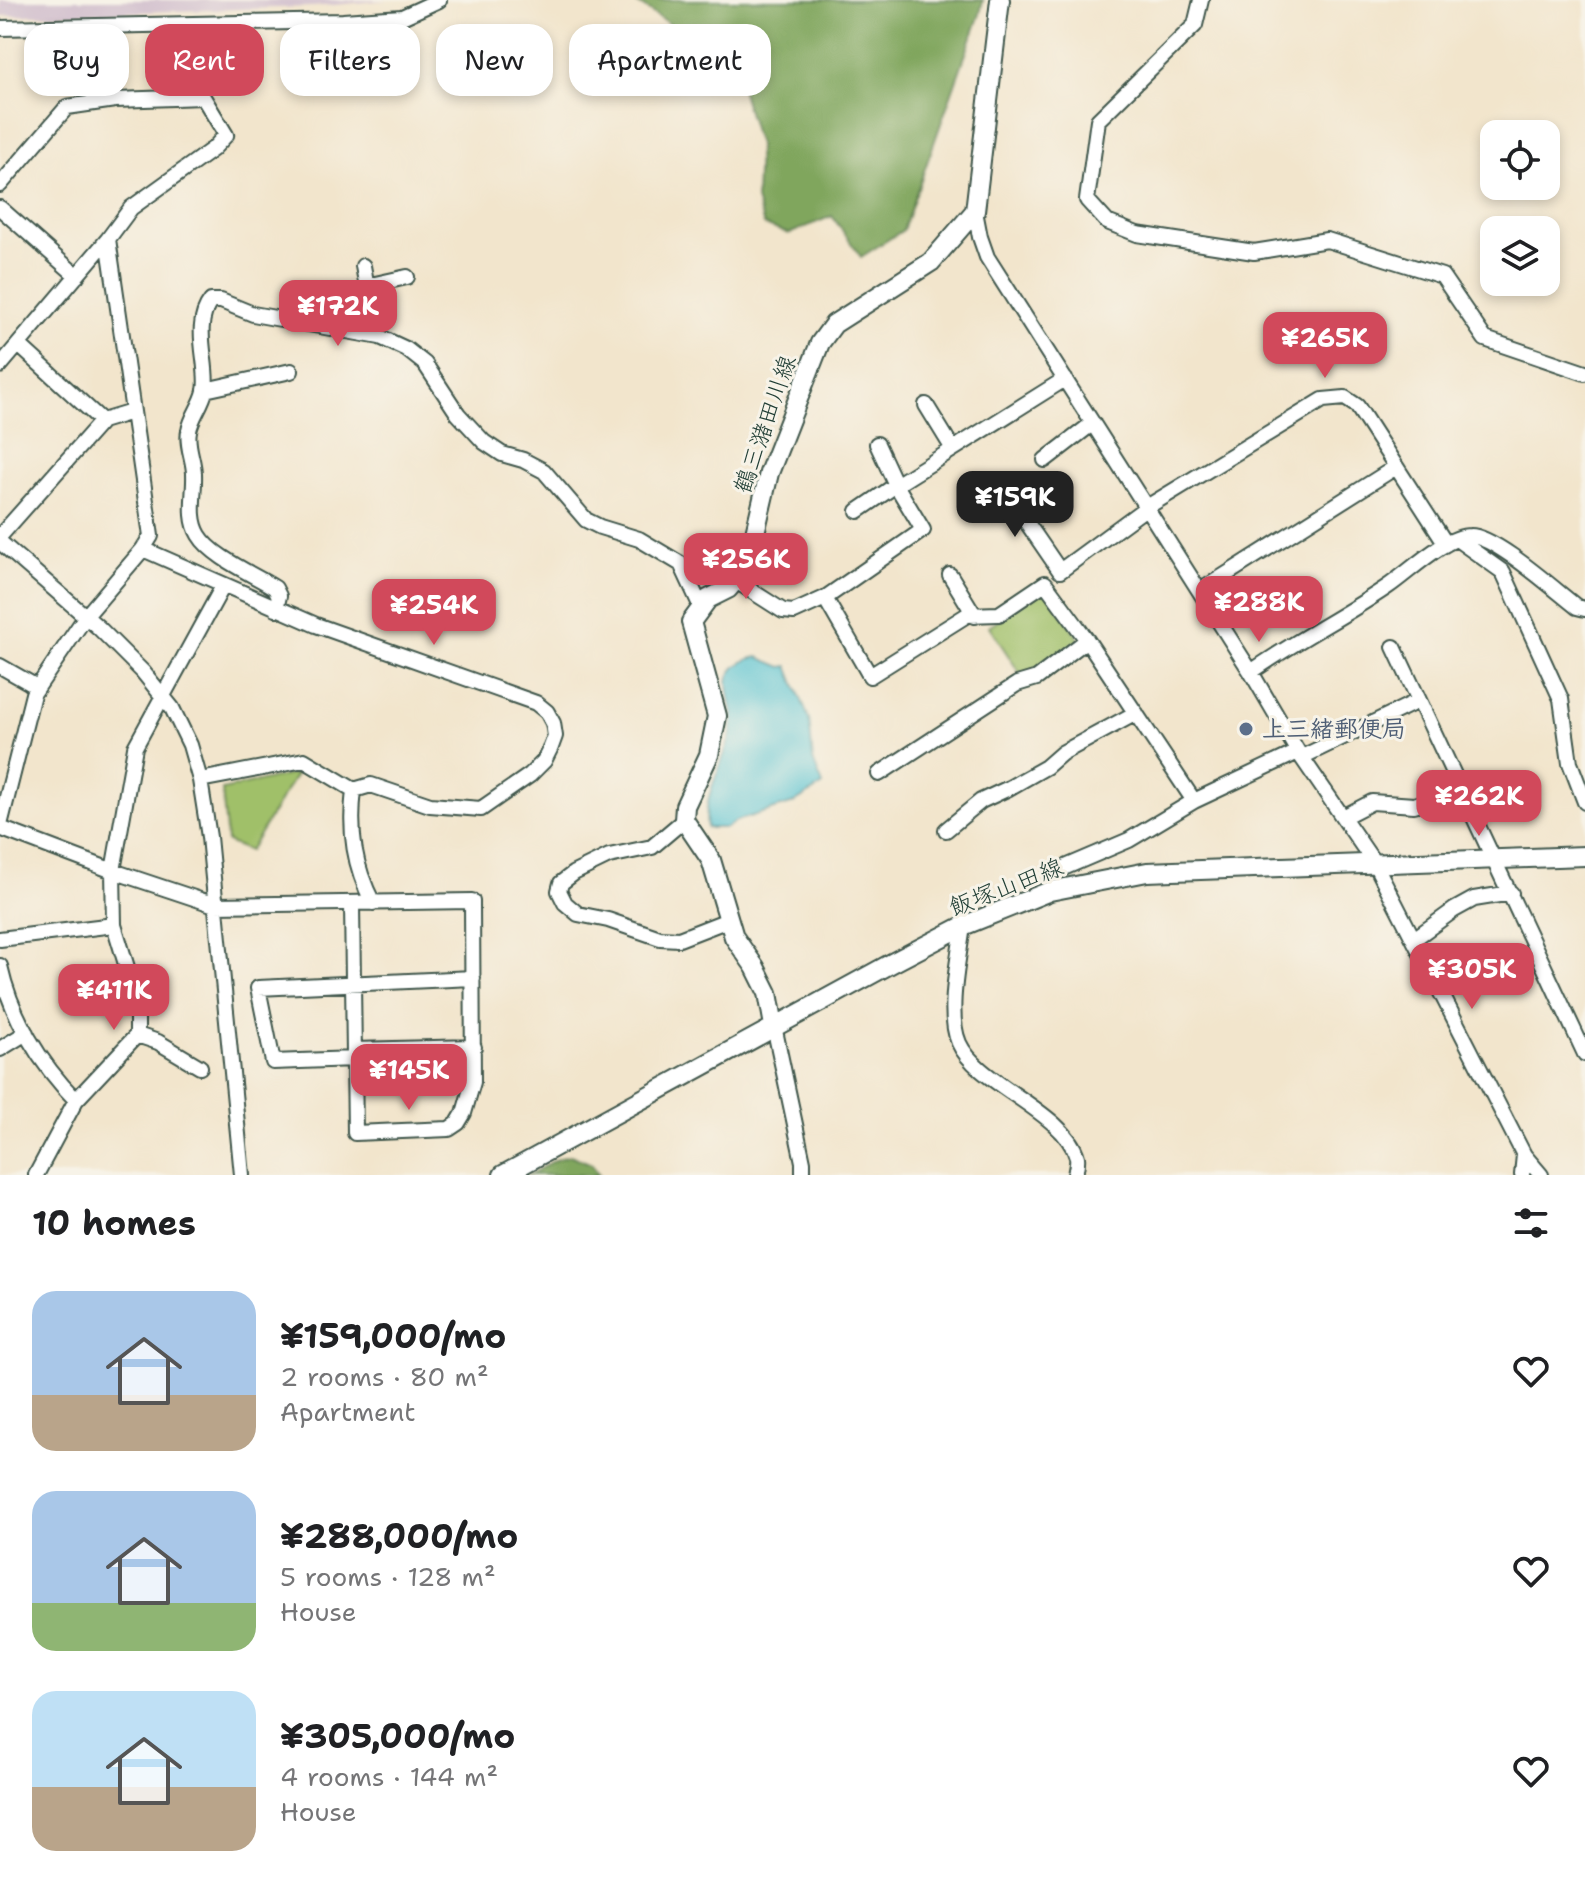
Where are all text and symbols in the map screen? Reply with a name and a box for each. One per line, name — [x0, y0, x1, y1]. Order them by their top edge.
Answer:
chip: Buy — [24, 24, 129, 96]
chip: Rent — [145, 24, 264, 96]
chip: Filters — [280, 24, 420, 96]
chip: New — [436, 24, 553, 96]
chip: Apartment — [569, 24, 771, 96]
map controls — [1480, 120, 1560, 296]
button: locate — [1480, 120, 1560, 200]
button: layers — [1480, 216, 1560, 296]
pin: ¥172K — [282, 280, 394, 348]
text: ¥172K — [297, 288, 379, 323]
pin: ¥265K — [1269, 312, 1381, 380]
text: ¥265K — [1281, 320, 1369, 355]
street label: 鶴三潴田川線 — [726, 351, 804, 497]
pin: ¥159K — [959, 471, 1071, 539]
text: ¥159K — [975, 479, 1055, 514]
pin: ¥256K — [690, 533, 802, 601]
text: ¥256K — [702, 541, 790, 576]
pin: ¥288K — [1203, 576, 1315, 644]
pin: ¥254K — [378, 579, 490, 647]
text: ¥288K — [1214, 584, 1304, 619]
text: ¥254K — [390, 587, 478, 622]
place label: 上三緒郵便局 — [1262, 713, 1406, 745]
marker: 上三緒郵便局 — [1237, 720, 1255, 738]
pin: ¥262K — [1423, 770, 1535, 838]
text: ¥262K — [1434, 778, 1524, 813]
street label: 飯塚山田線 — [944, 851, 1068, 923]
pin: ¥305K — [1416, 943, 1528, 1011]
text: ¥305K — [1428, 951, 1516, 986]
pin: ¥411K — [58, 964, 170, 1032]
text: ¥411K — [76, 972, 152, 1007]
pin: ¥145K — [353, 1044, 465, 1112]
text: ¥145K — [369, 1052, 449, 1087]
text: 10 homes — [32, 1200, 196, 1246]
icon: filters — [1509, 1201, 1553, 1245]
text: ¥159,000/mo — [280, 1313, 506, 1359]
icon: home — [96, 1323, 192, 1419]
icon: heart — [1509, 1349, 1553, 1393]
text: 2 rooms · 80 m² — [280, 1359, 489, 1394]
text: Apartment — [280, 1394, 416, 1429]
text: ¥288,000/mo — [280, 1513, 518, 1559]
icon: home — [96, 1523, 192, 1619]
icon: heart — [1509, 1549, 1553, 1593]
text: 5 rooms · 128 m² — [280, 1559, 496, 1594]
text: House — [280, 1594, 356, 1629]
text: ¥305,000/mo — [280, 1713, 515, 1759]
icon: home — [96, 1723, 192, 1819]
icon: heart — [1509, 1749, 1553, 1793]
text: 4 rooms · 144 m² — [280, 1759, 498, 1794]
text: House — [280, 1794, 356, 1829]

